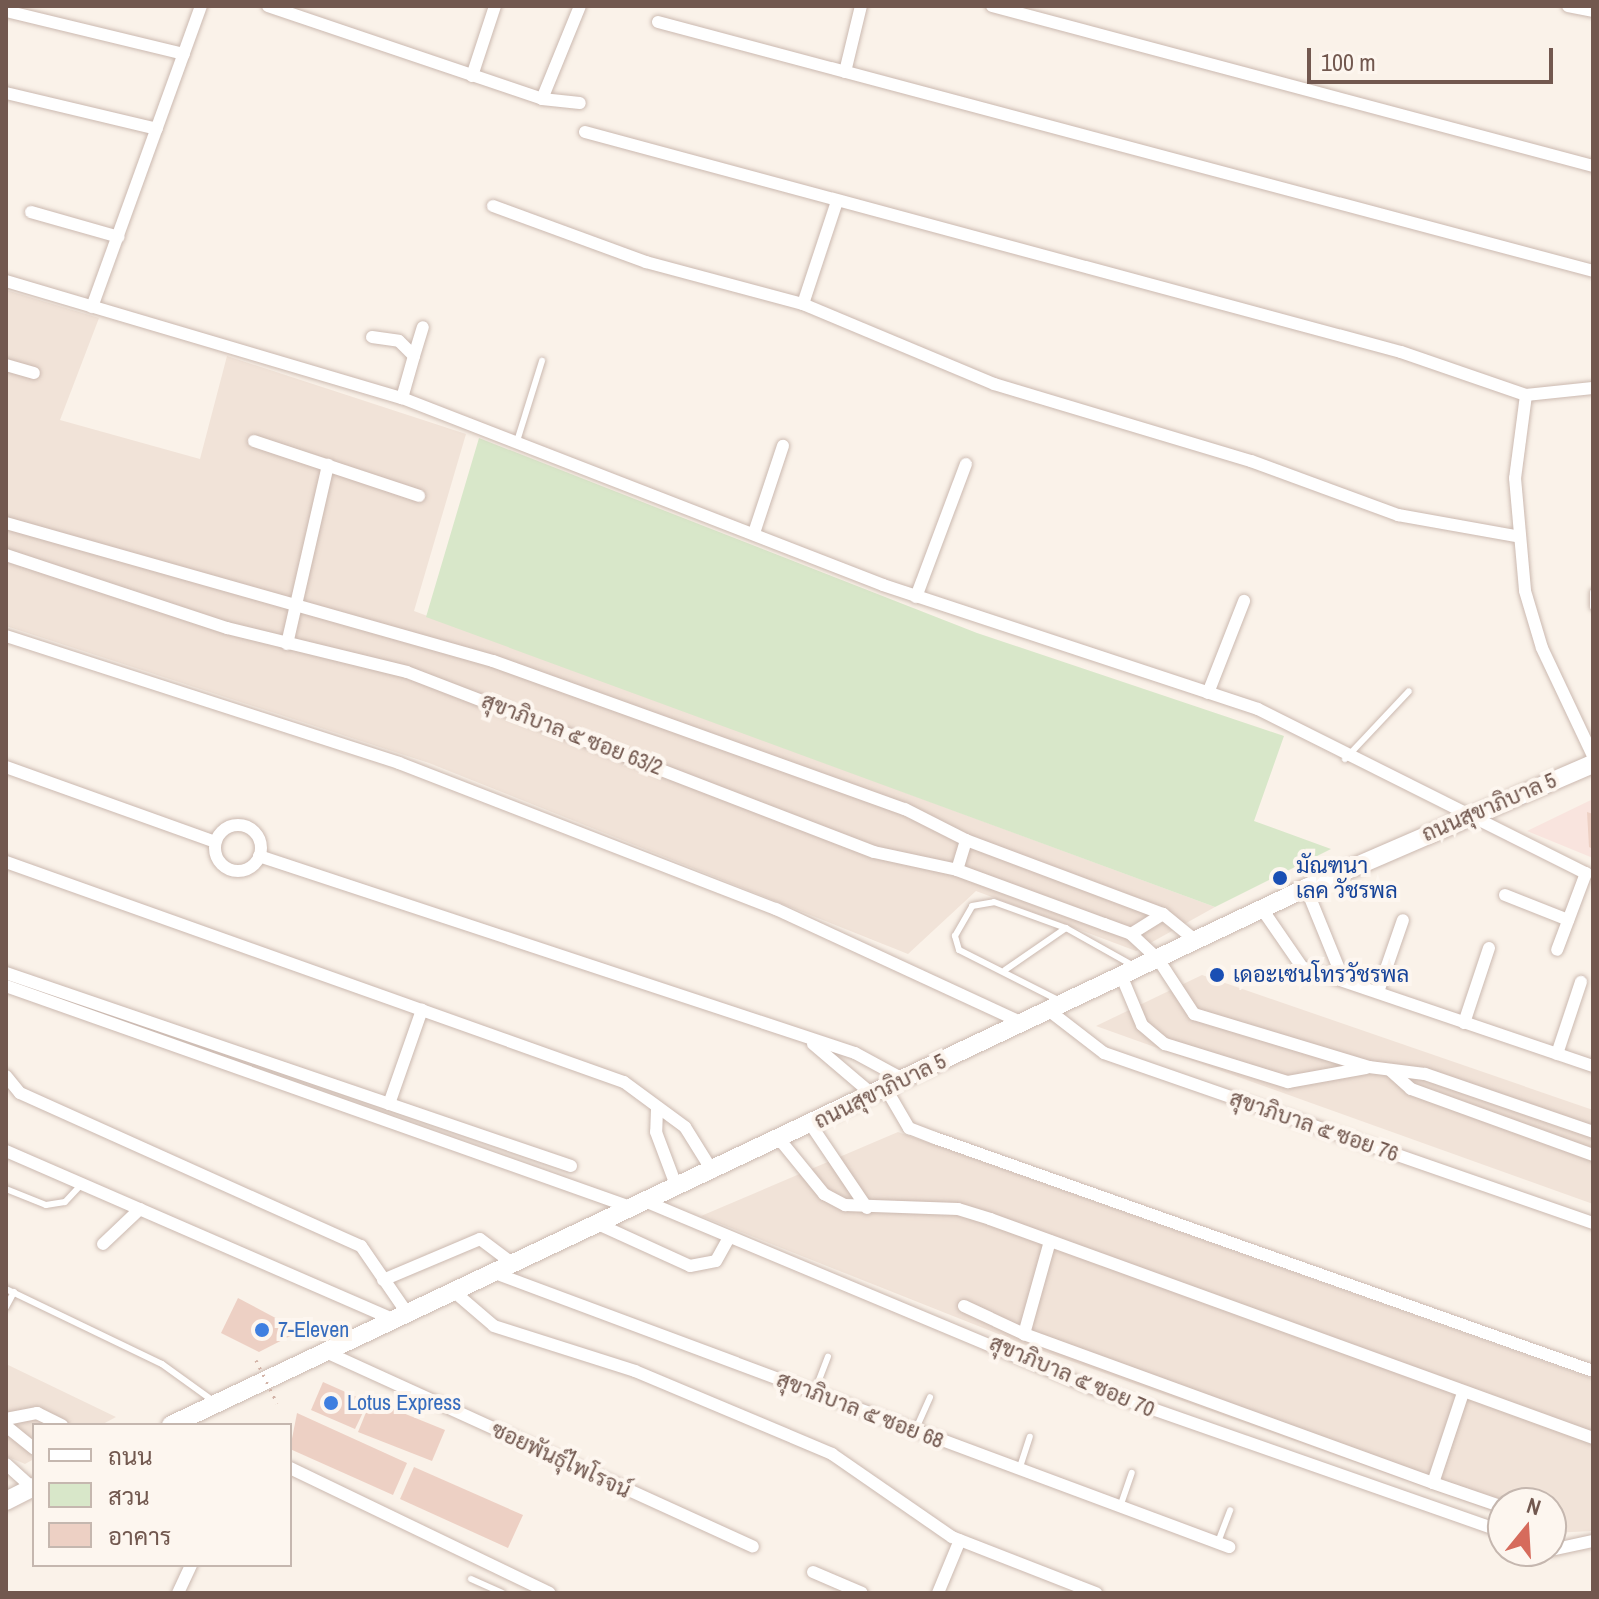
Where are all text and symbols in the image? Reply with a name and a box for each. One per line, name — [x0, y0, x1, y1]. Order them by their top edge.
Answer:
scale bar — [1311, 32, 1557, 82]
text: 100 m — [1321, 46, 1376, 78]
street label: สุขาภิบาล ๕ ซอย 63/2 — [478, 687, 666, 781]
street label: ถนนสุขาภิบาล 5 — [1418, 767, 1560, 847]
place label: มัณฑนา เลค วัชรพล — [1296, 852, 1398, 904]
marker: มัณฑนา เลค วัชรพล — [1271, 869, 1289, 887]
place label: เดอะเซนโทรวัชรพล — [1233, 962, 1409, 988]
marker: เดอะเซนโทรวัชรพล — [1208, 966, 1226, 984]
street label: ถนนสุขาภิบาล 5 — [810, 1048, 950, 1134]
street label: สุขาภิบาล ๕ ซอย 76 — [1226, 1085, 1402, 1167]
place label: 7-Eleven — [278, 1317, 349, 1343]
marker: 7-Eleven — [253, 1321, 271, 1339]
street label: สุขาภิบาล ๕ ซอย 70 — [985, 1329, 1159, 1423]
street label: สุขาภิบาล ๕ ซอย 68 — [773, 1366, 947, 1454]
place label: Lotus Express — [347, 1390, 461, 1416]
marker: Lotus Express — [322, 1394, 340, 1412]
street label: ซอยพันธ์ุไพโรจน์ — [487, 1416, 635, 1504]
legend — [32, 1423, 292, 1567]
text: ถนน — [108, 1440, 153, 1472]
text: สวน — [108, 1480, 150, 1512]
north arrow — [1487, 1487, 1567, 1567]
text: N — [1523, 1490, 1545, 1522]
text: อาคาร — [108, 1520, 171, 1552]

